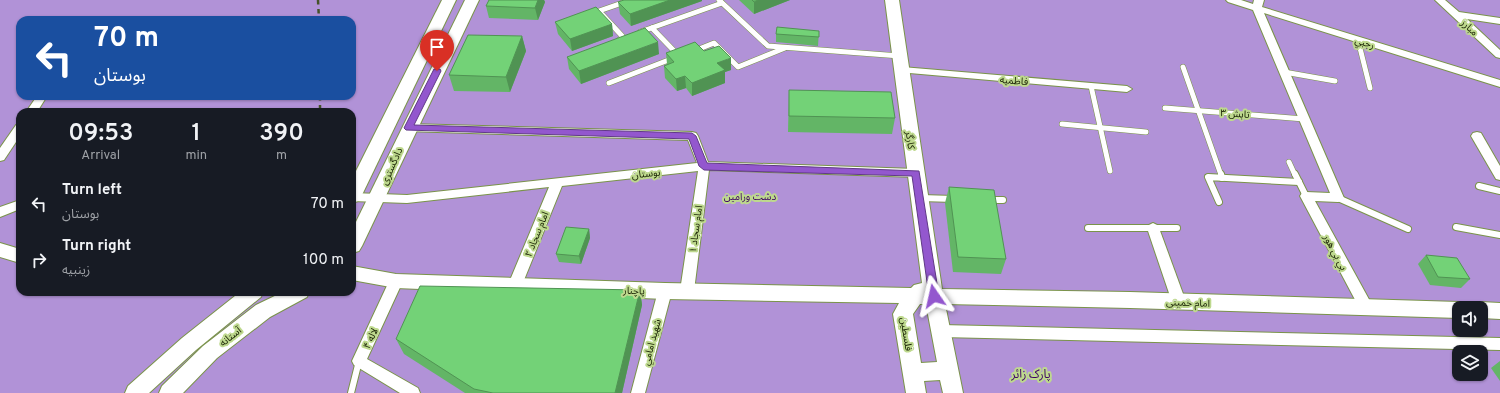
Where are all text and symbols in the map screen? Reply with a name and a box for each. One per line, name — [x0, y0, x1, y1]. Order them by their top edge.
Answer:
street label: مبارز — [1457, 16, 1480, 39]
text: 70 m — [94, 21, 159, 57]
pin — [420, 30, 454, 71]
icon: left — [28, 32, 80, 84]
street label: رجبي — [1353, 34, 1376, 53]
icon: arrive — [426, 36, 448, 58]
text: بوستان — [94, 65, 146, 88]
street label: فاطميه — [999, 74, 1029, 89]
street label: تابش ۳ — [1220, 107, 1250, 122]
text: 09:53 — [68, 119, 133, 149]
text: 1 — [192, 119, 201, 149]
text: 390 — [259, 119, 304, 149]
street label: کارگر — [902, 129, 917, 151]
street label: دادگستری — [378, 146, 406, 187]
text: Arrival — [81, 148, 120, 164]
text: min — [185, 148, 207, 164]
text: m — [276, 148, 287, 164]
street label: بوستان — [631, 166, 661, 182]
text: Turn left — [62, 181, 122, 200]
park label: دشت ورامین — [724, 191, 776, 204]
icon: left — [28, 193, 50, 215]
text: 70 m — [311, 195, 344, 214]
street label: امام سجاد ۱ — [687, 205, 707, 254]
text: بوستان — [62, 207, 99, 223]
street label: امام سجاد ۲ — [522, 210, 553, 259]
street label: بي بي هور — [1319, 232, 1350, 273]
text: Turn right — [62, 237, 131, 256]
icon: right — [28, 249, 50, 271]
text: 100 m — [303, 251, 344, 270]
text: زينبيه — [62, 263, 90, 279]
position arrow — [913, 275, 955, 317]
street label: پاچنار — [622, 285, 645, 298]
street label: امام خمینی — [1166, 296, 1210, 312]
map controls — [1452, 301, 1488, 381]
button: sound — [1452, 301, 1488, 337]
street label: فلسطین — [896, 316, 915, 353]
street label: شهيد امامي — [640, 318, 665, 367]
street label: آستانه — [217, 324, 245, 350]
street label: لاله ۴ — [361, 326, 382, 351]
button: layers — [1452, 345, 1488, 381]
park label: پارک زائر — [1010, 367, 1051, 383]

